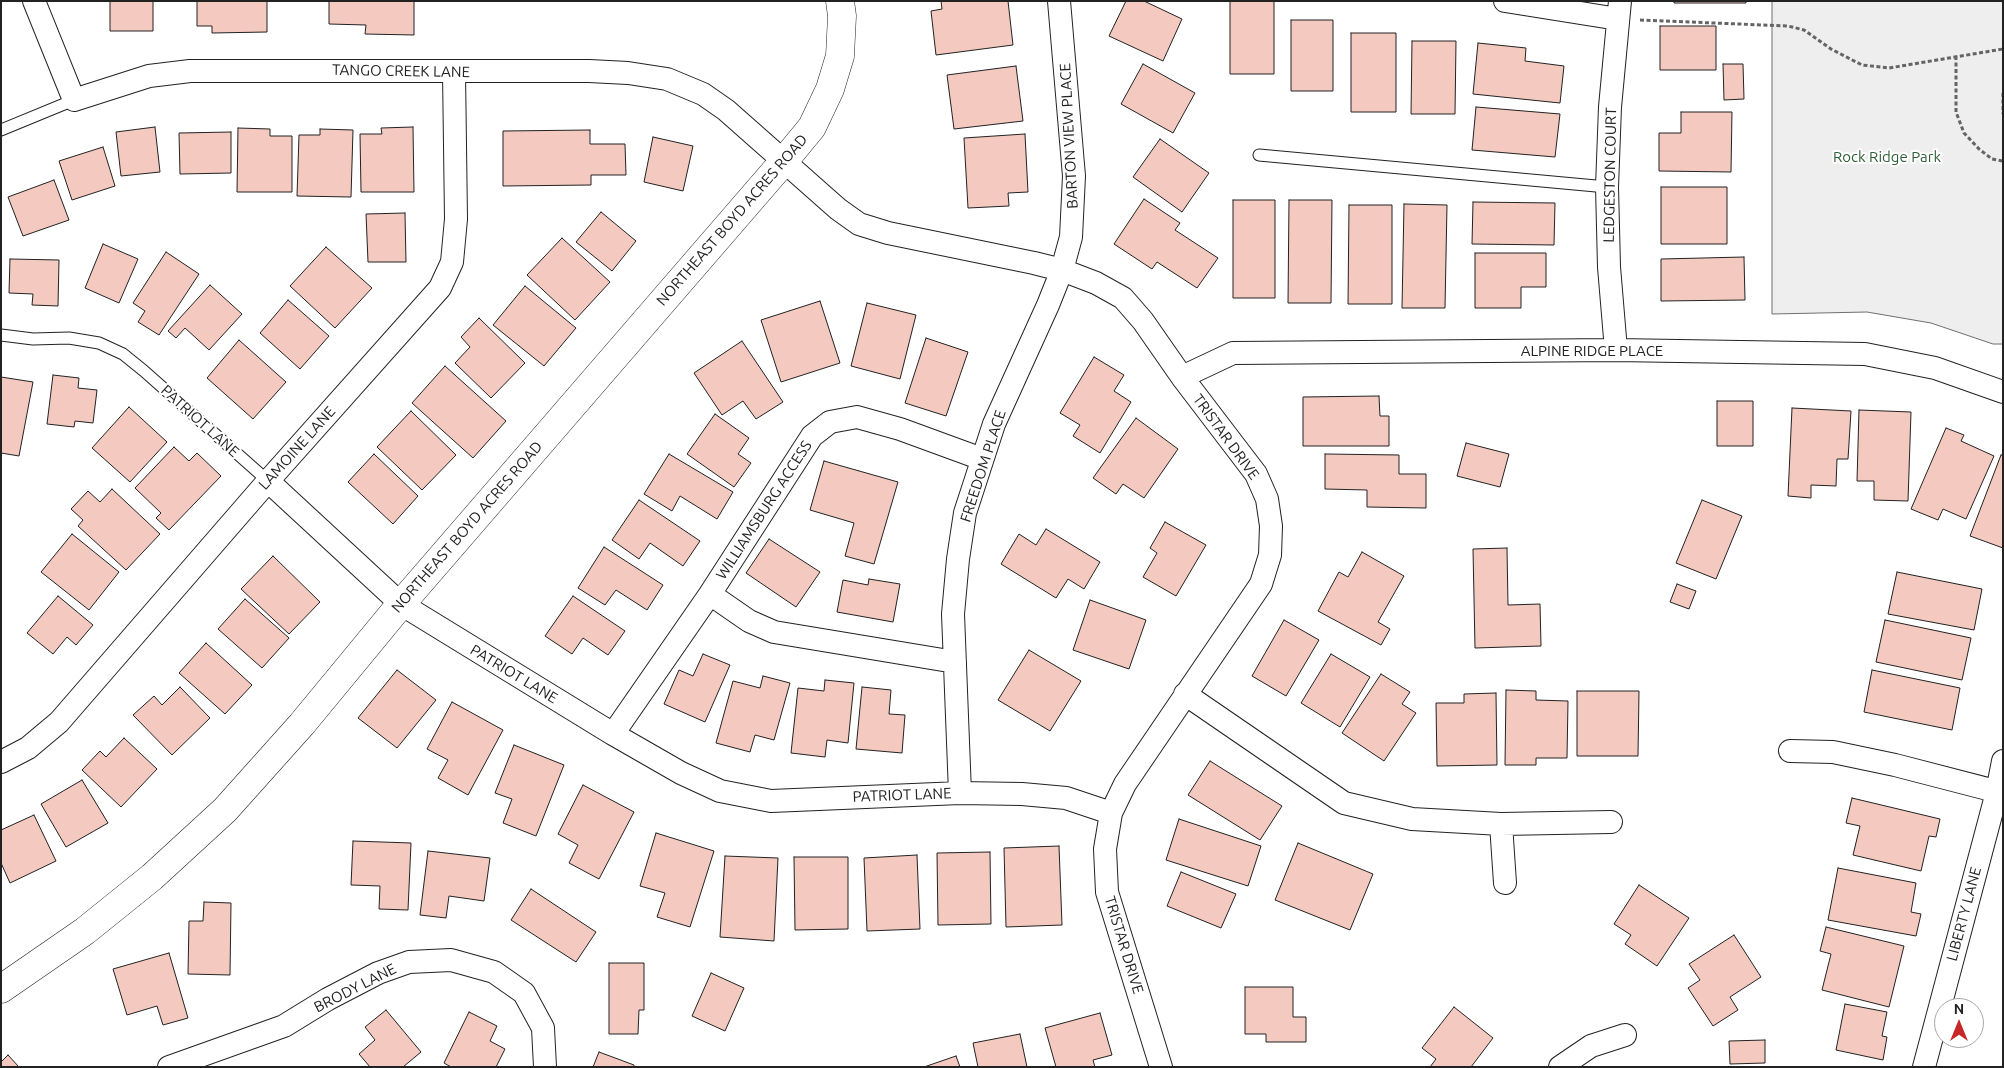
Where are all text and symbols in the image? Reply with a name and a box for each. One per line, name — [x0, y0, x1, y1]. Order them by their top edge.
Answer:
street label: TANGO CREEK LANE — [332, 61, 470, 81]
street label: BARTON VIEW PLACE — [1056, 63, 1082, 209]
street label: LEDGESTON COURT — [1600, 107, 1620, 243]
street label: NORTHEAST BOYD ACRES ROAD — [653, 131, 811, 309]
park label: Rock Ridge Park — [1833, 148, 1941, 166]
street label: ALPINE RIDGE PLACE — [1521, 342, 1663, 360]
street label: PATRIOT LANE — [157, 381, 243, 461]
street label: TRISTAR DRIVE — [1189, 391, 1263, 483]
street label: LAMOINE LANE — [255, 403, 339, 493]
street label: FREEDOM PLACE — [956, 408, 1010, 524]
street label: WILLIAMSBURG ACCESS — [712, 437, 816, 583]
street label: NORTHEAST BOYD ACRES ROAD — [388, 438, 546, 616]
street label: PATRIOT LANE — [467, 641, 561, 707]
street label: PATRIOT LANE — [852, 784, 952, 806]
street label: LIBERTY LANE — [1943, 865, 1985, 963]
street label: TRISTAR DRIVE — [1101, 894, 1147, 996]
street label: BRODY LANE — [311, 960, 399, 1016]
north arrow — [1934, 998, 1984, 1048]
text: N — [1954, 1001, 1964, 1017]

